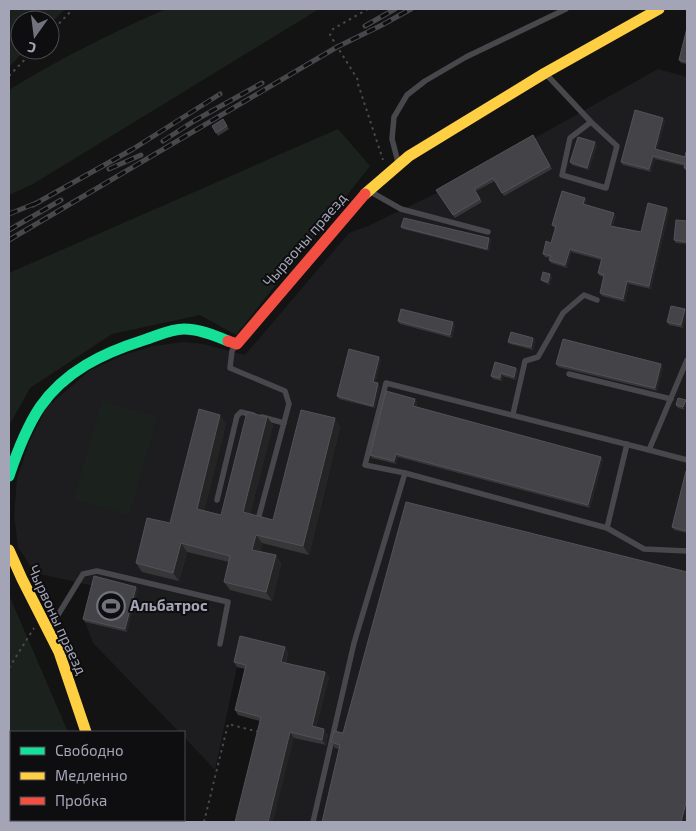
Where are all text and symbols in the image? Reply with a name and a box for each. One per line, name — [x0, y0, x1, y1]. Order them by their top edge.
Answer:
north arrow — [10, 10, 60, 60]
text: С — [26, 39, 38, 57]
street label: Чырвоны праезд — [259, 189, 350, 290]
street label: Чырвоны праезд — [25, 562, 91, 677]
sports icon: Альбатрос — [96, 591, 126, 621]
place label: Альбатрос — [130, 596, 208, 614]
legend — [10, 731, 185, 821]
text: Свободно — [55, 741, 124, 759]
text: Медленно — [55, 766, 128, 784]
text: Пробка — [55, 791, 107, 809]

